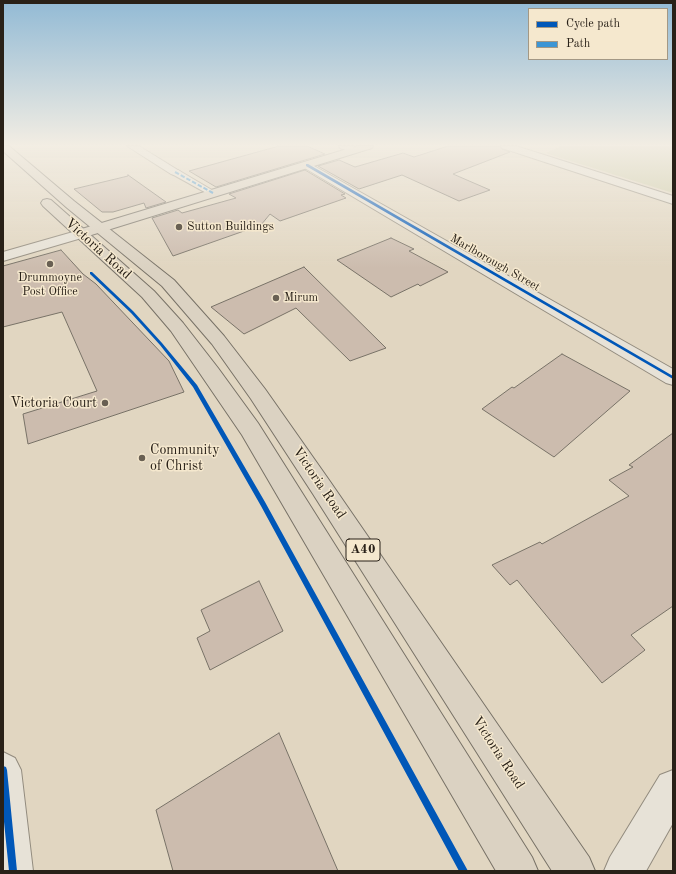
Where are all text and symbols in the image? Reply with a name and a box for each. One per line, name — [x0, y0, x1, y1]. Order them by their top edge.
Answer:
legend — [528, 8, 668, 60]
text: Cycle path — [566, 18, 620, 30]
text: Path — [566, 38, 590, 50]
street label: Victoria Road — [61, 215, 135, 283]
place label: Sutton Buildings — [187, 220, 274, 234]
marker: Sutton Buildings — [174, 222, 184, 232]
street label: Marlborough Street — [447, 231, 543, 295]
marker: Drummoyne Post Office — [45, 259, 55, 269]
place label: Drummoyne Post Office — [18, 271, 82, 299]
place label: Mirum — [284, 291, 318, 305]
marker: Mirum — [271, 293, 281, 303]
place label: Victoria Court — [10, 395, 97, 411]
marker: Victoria Court — [100, 398, 110, 408]
place label: Community of Christ — [150, 442, 220, 474]
street label: Victoria Road — [289, 444, 349, 522]
marker: Community of Christ — [137, 453, 147, 463]
road number: A40 — [346, 539, 380, 561]
street label: Victoria Road — [468, 713, 528, 793]

